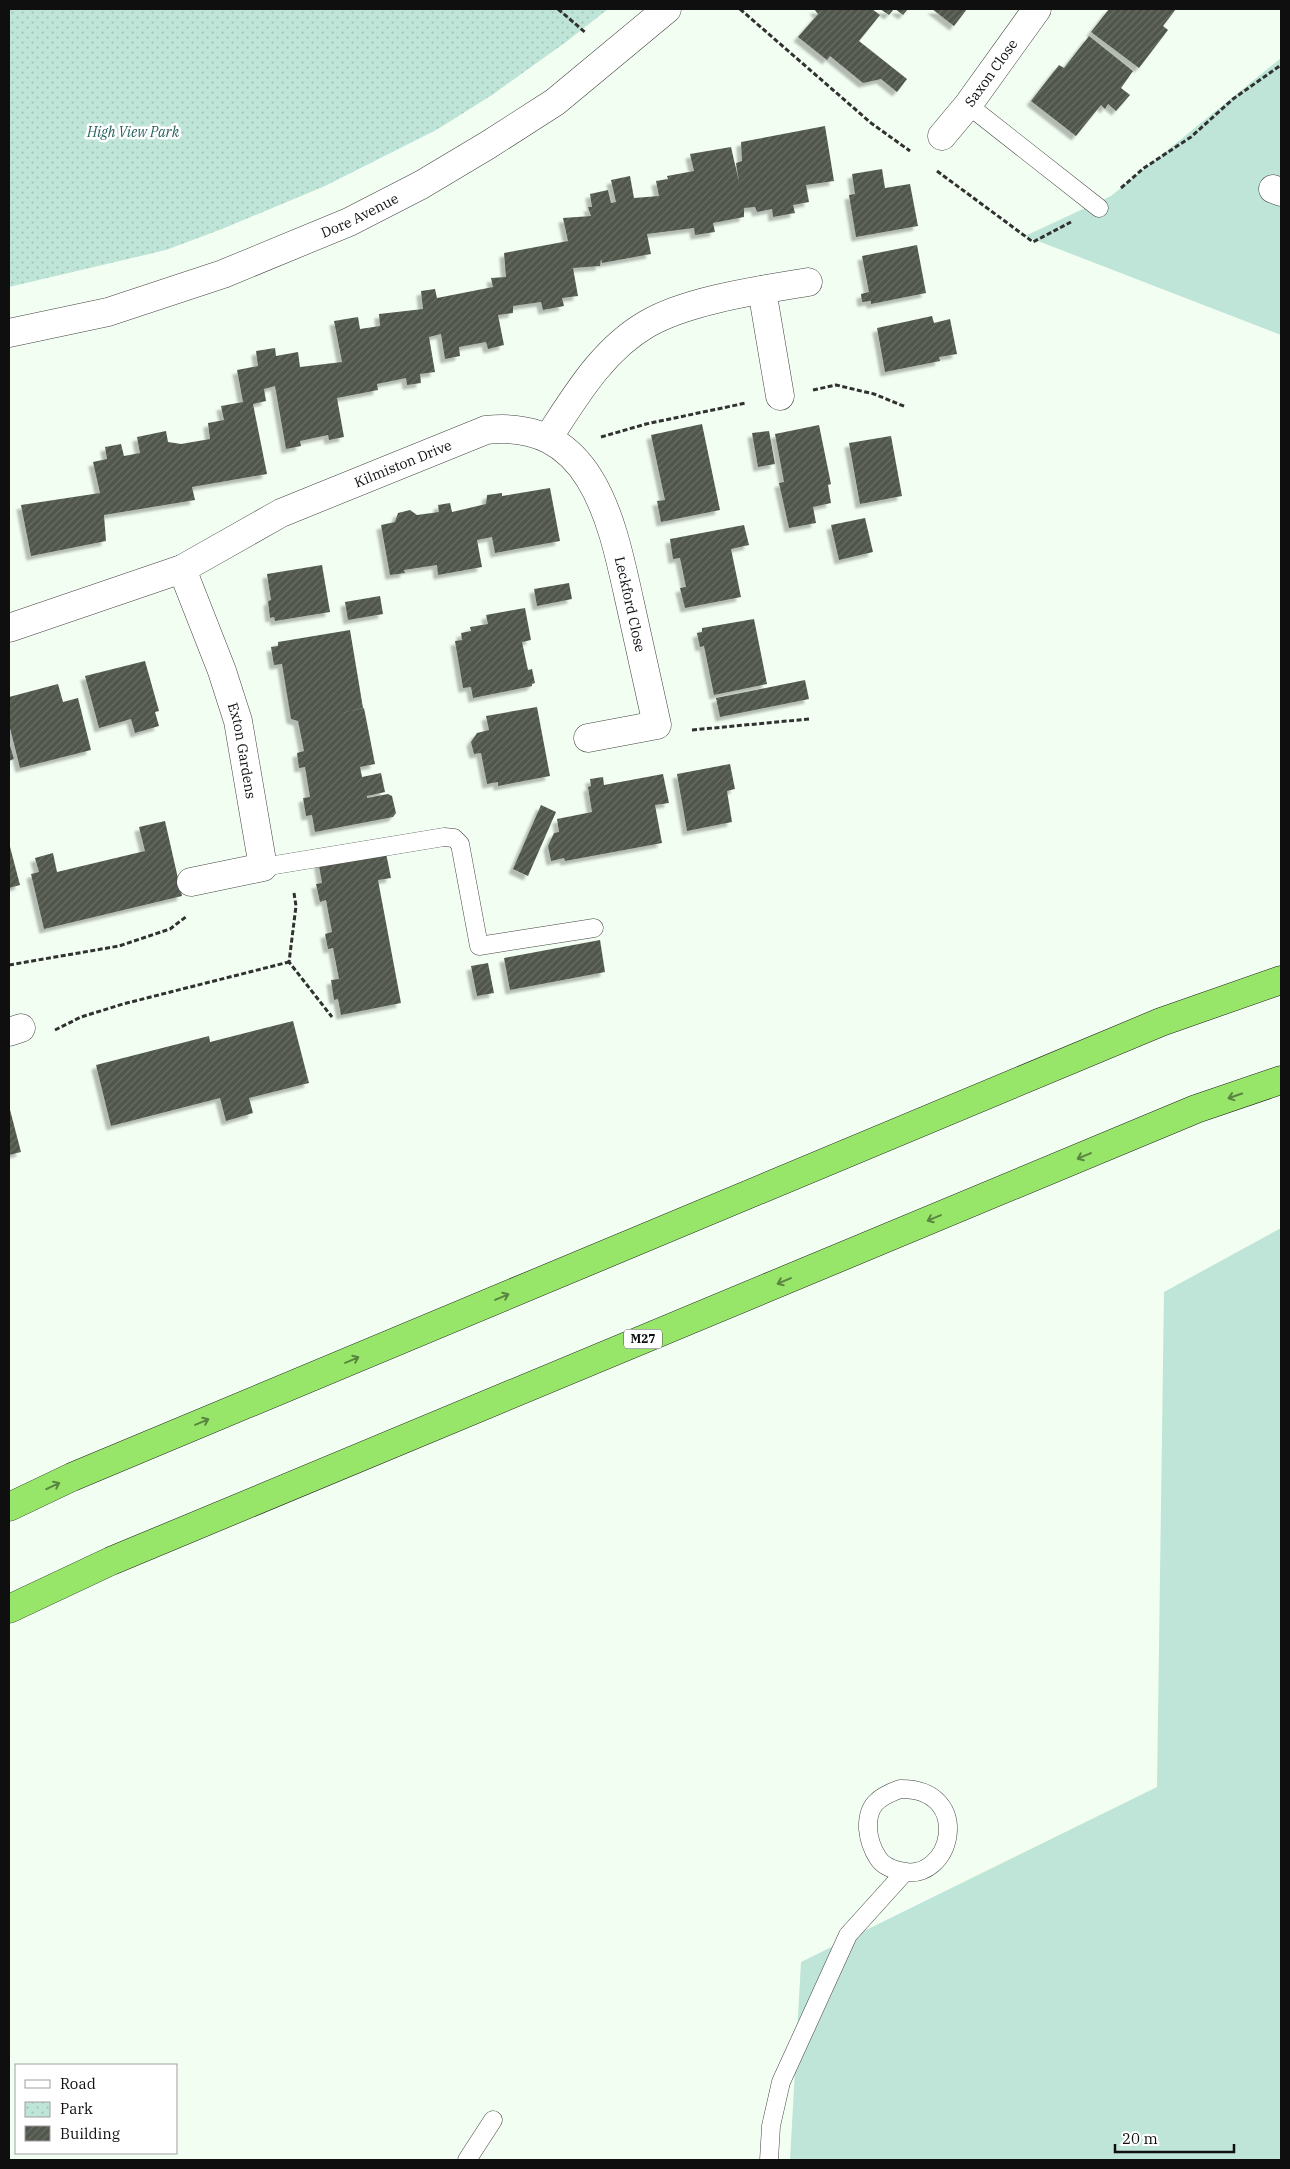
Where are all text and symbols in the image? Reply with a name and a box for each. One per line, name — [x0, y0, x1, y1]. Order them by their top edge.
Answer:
street label: Saxon Close — [961, 35, 1021, 110]
park label: High View Park — [86, 123, 180, 141]
street label: Dore Avenue — [318, 189, 401, 242]
street label: Kilmiston Drive — [352, 436, 454, 491]
street label: Leckford Close — [611, 555, 650, 654]
street label: Exton Gardens — [224, 700, 260, 800]
one-way arrow — [1228, 1092, 1243, 1101]
one-way arrow — [1077, 1151, 1092, 1161]
one-way arrow — [927, 1214, 942, 1223]
one-way arrow — [777, 1276, 792, 1286]
one-way arrow — [494, 1292, 509, 1301]
road number: M27 — [624, 1330, 662, 1348]
one-way arrow — [344, 1354, 359, 1364]
one-way arrow — [195, 1417, 210, 1426]
one-way arrow — [45, 1481, 60, 1490]
legend — [15, 2064, 178, 2154]
text: Road — [60, 2074, 96, 2093]
text: Park — [60, 2099, 93, 2118]
scale bar — [1115, 2122, 1234, 2154]
text: Building — [60, 2124, 120, 2143]
text: 20 m — [1122, 2129, 1158, 2148]

